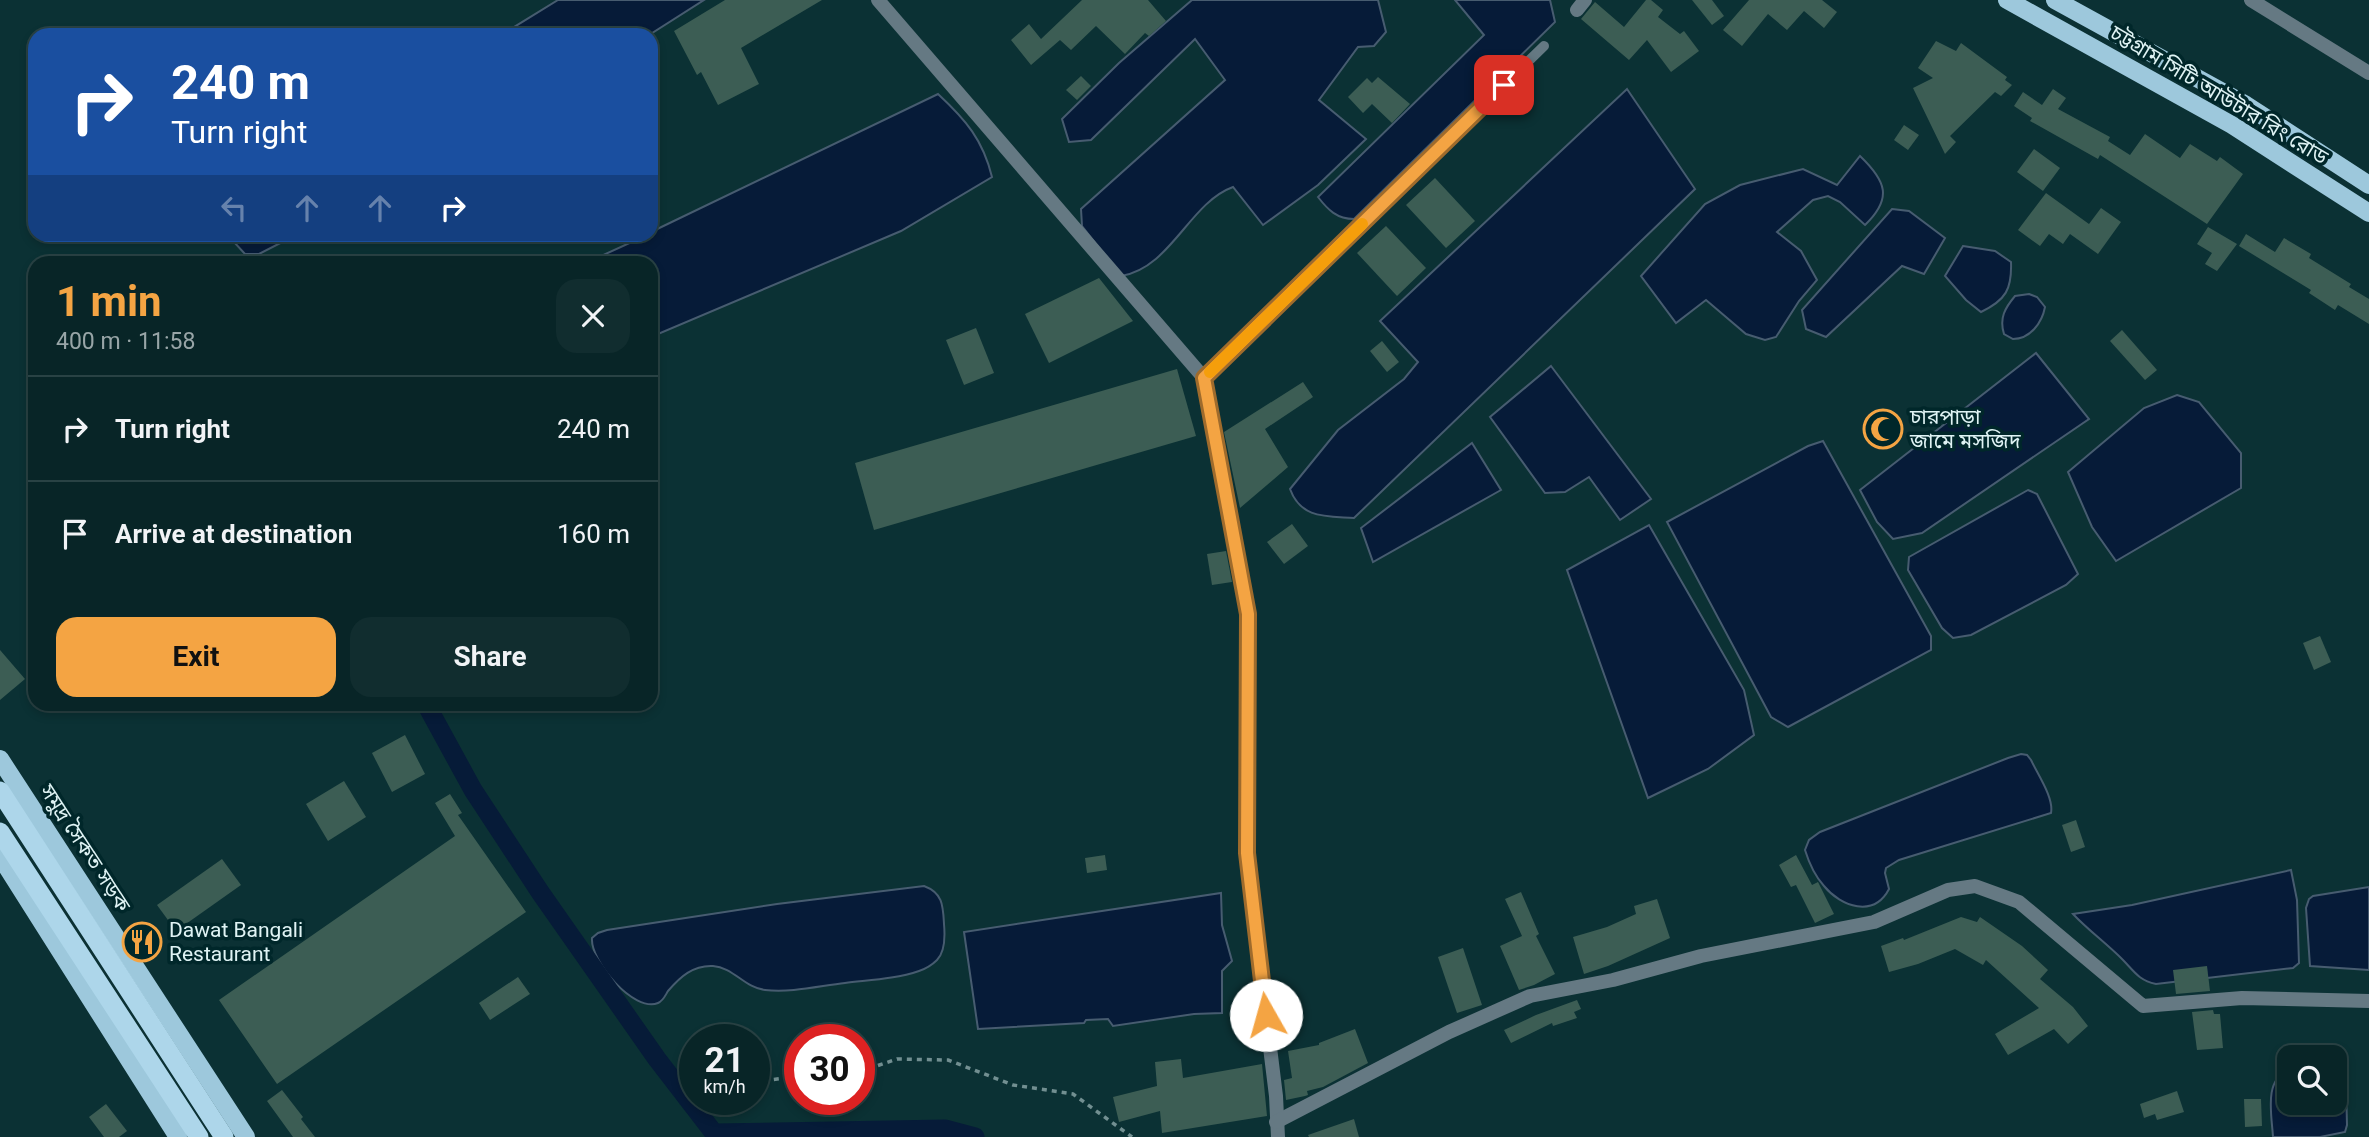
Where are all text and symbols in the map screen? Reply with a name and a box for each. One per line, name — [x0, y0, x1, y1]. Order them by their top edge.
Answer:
street label: চট্টগ্রাম সিটি আউটার রিং রোড — [2105, 20, 2333, 170]
text: 240 m — [171, 54, 310, 111]
pin — [1474, 55, 1534, 115]
icon: right — [56, 56, 147, 147]
icon: arrive — [1485, 66, 1523, 104]
text: Turn right — [171, 113, 307, 151]
icon: left — [215, 189, 253, 227]
icon: ahead — [288, 189, 326, 227]
icon: ahead — [361, 189, 399, 227]
icon: right — [434, 189, 472, 227]
text: 1 min — [56, 277, 162, 326]
button: close — [556, 279, 630, 353]
text: 400 m · 11:58 — [56, 328, 195, 355]
place label: চারপাড়া জামে মসজিদ — [1909, 405, 2021, 453]
mosque icon: চারপাড়া জামে মসজিদ — [1862, 408, 1904, 450]
icon: right — [56, 410, 94, 448]
text: Turn right — [115, 414, 230, 444]
text: 240 m — [557, 414, 630, 444]
icon: arrive — [56, 515, 94, 553]
text: Arrive at destination — [115, 519, 352, 549]
text: 160 m — [557, 519, 630, 549]
button: Exit — [56, 617, 336, 697]
button: Share — [350, 617, 630, 697]
street label: সমুদ্র সৈকত সড়ক — [34, 779, 136, 917]
place label: Dawat Bangali Restaurant — [169, 918, 303, 966]
restaurant icon: Dawat Bangali Restaurant — [121, 921, 163, 963]
position arrow — [1229, 978, 1303, 1052]
speed limit sign: 30 — [784, 1024, 875, 1115]
text: 21 — [704, 1040, 745, 1081]
map controls — [2277, 1045, 2347, 1115]
button: search — [2277, 1045, 2347, 1115]
text: km/h — [703, 1076, 746, 1097]

